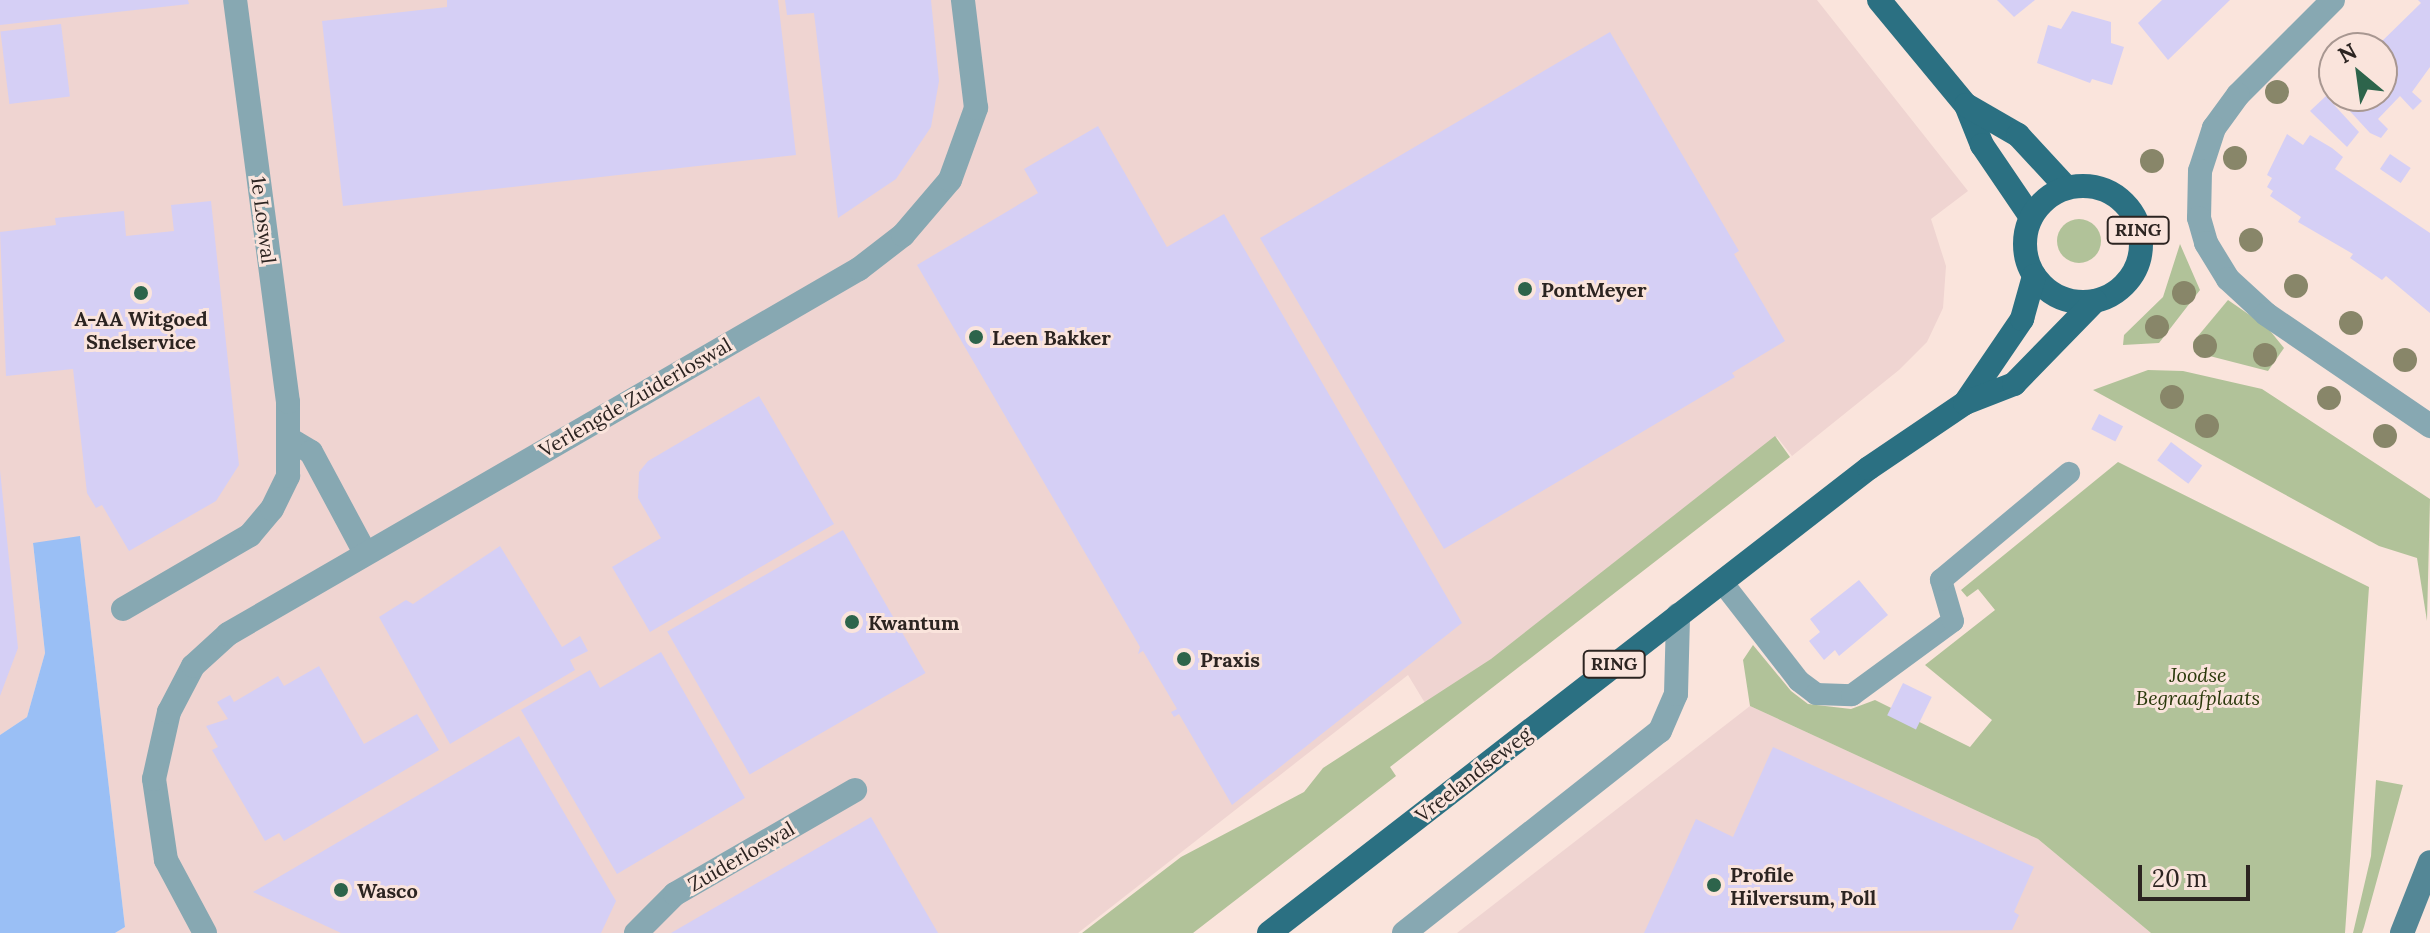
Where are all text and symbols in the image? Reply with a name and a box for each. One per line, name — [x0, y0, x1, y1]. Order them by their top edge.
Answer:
north arrow — [2318, 32, 2398, 112]
text: N — [2333, 36, 2362, 69]
street label: 1e Loswal — [247, 175, 281, 265]
road number: RING — [2106, 216, 2170, 244]
place label: PontMeyer — [1541, 277, 1647, 301]
marker: PontMeyer — [1516, 280, 1534, 298]
marker: A-AA Witgoed Snelservice — [132, 284, 150, 302]
place label: A-AA Witgoed Snelservice — [74, 306, 208, 353]
place label: Leen Bakker — [992, 325, 1111, 349]
marker: Leen Bakker — [967, 328, 985, 346]
street label: Verlengde Zuiderloswal — [534, 332, 736, 462]
place label: Kwantum — [868, 610, 959, 634]
marker: Kwantum — [843, 613, 861, 631]
place label: Praxis — [1200, 647, 1260, 671]
marker: Praxis — [1175, 650, 1193, 668]
road number: RING — [1582, 650, 1646, 678]
park label: Joodse Begraafplaats — [2136, 662, 2260, 709]
street label: Vreelandseweg — [1410, 721, 1536, 827]
street label: Zuiderloswal — [683, 816, 799, 896]
scale bar — [2142, 849, 2254, 899]
place label: Profile Hilversum, Poll — [1730, 862, 1876, 909]
text: 20 m — [2152, 863, 2208, 894]
marker: Profile Hilversum, Poll — [1705, 876, 1723, 894]
place label: Wasco — [357, 878, 418, 902]
marker: Wasco — [332, 881, 350, 899]

